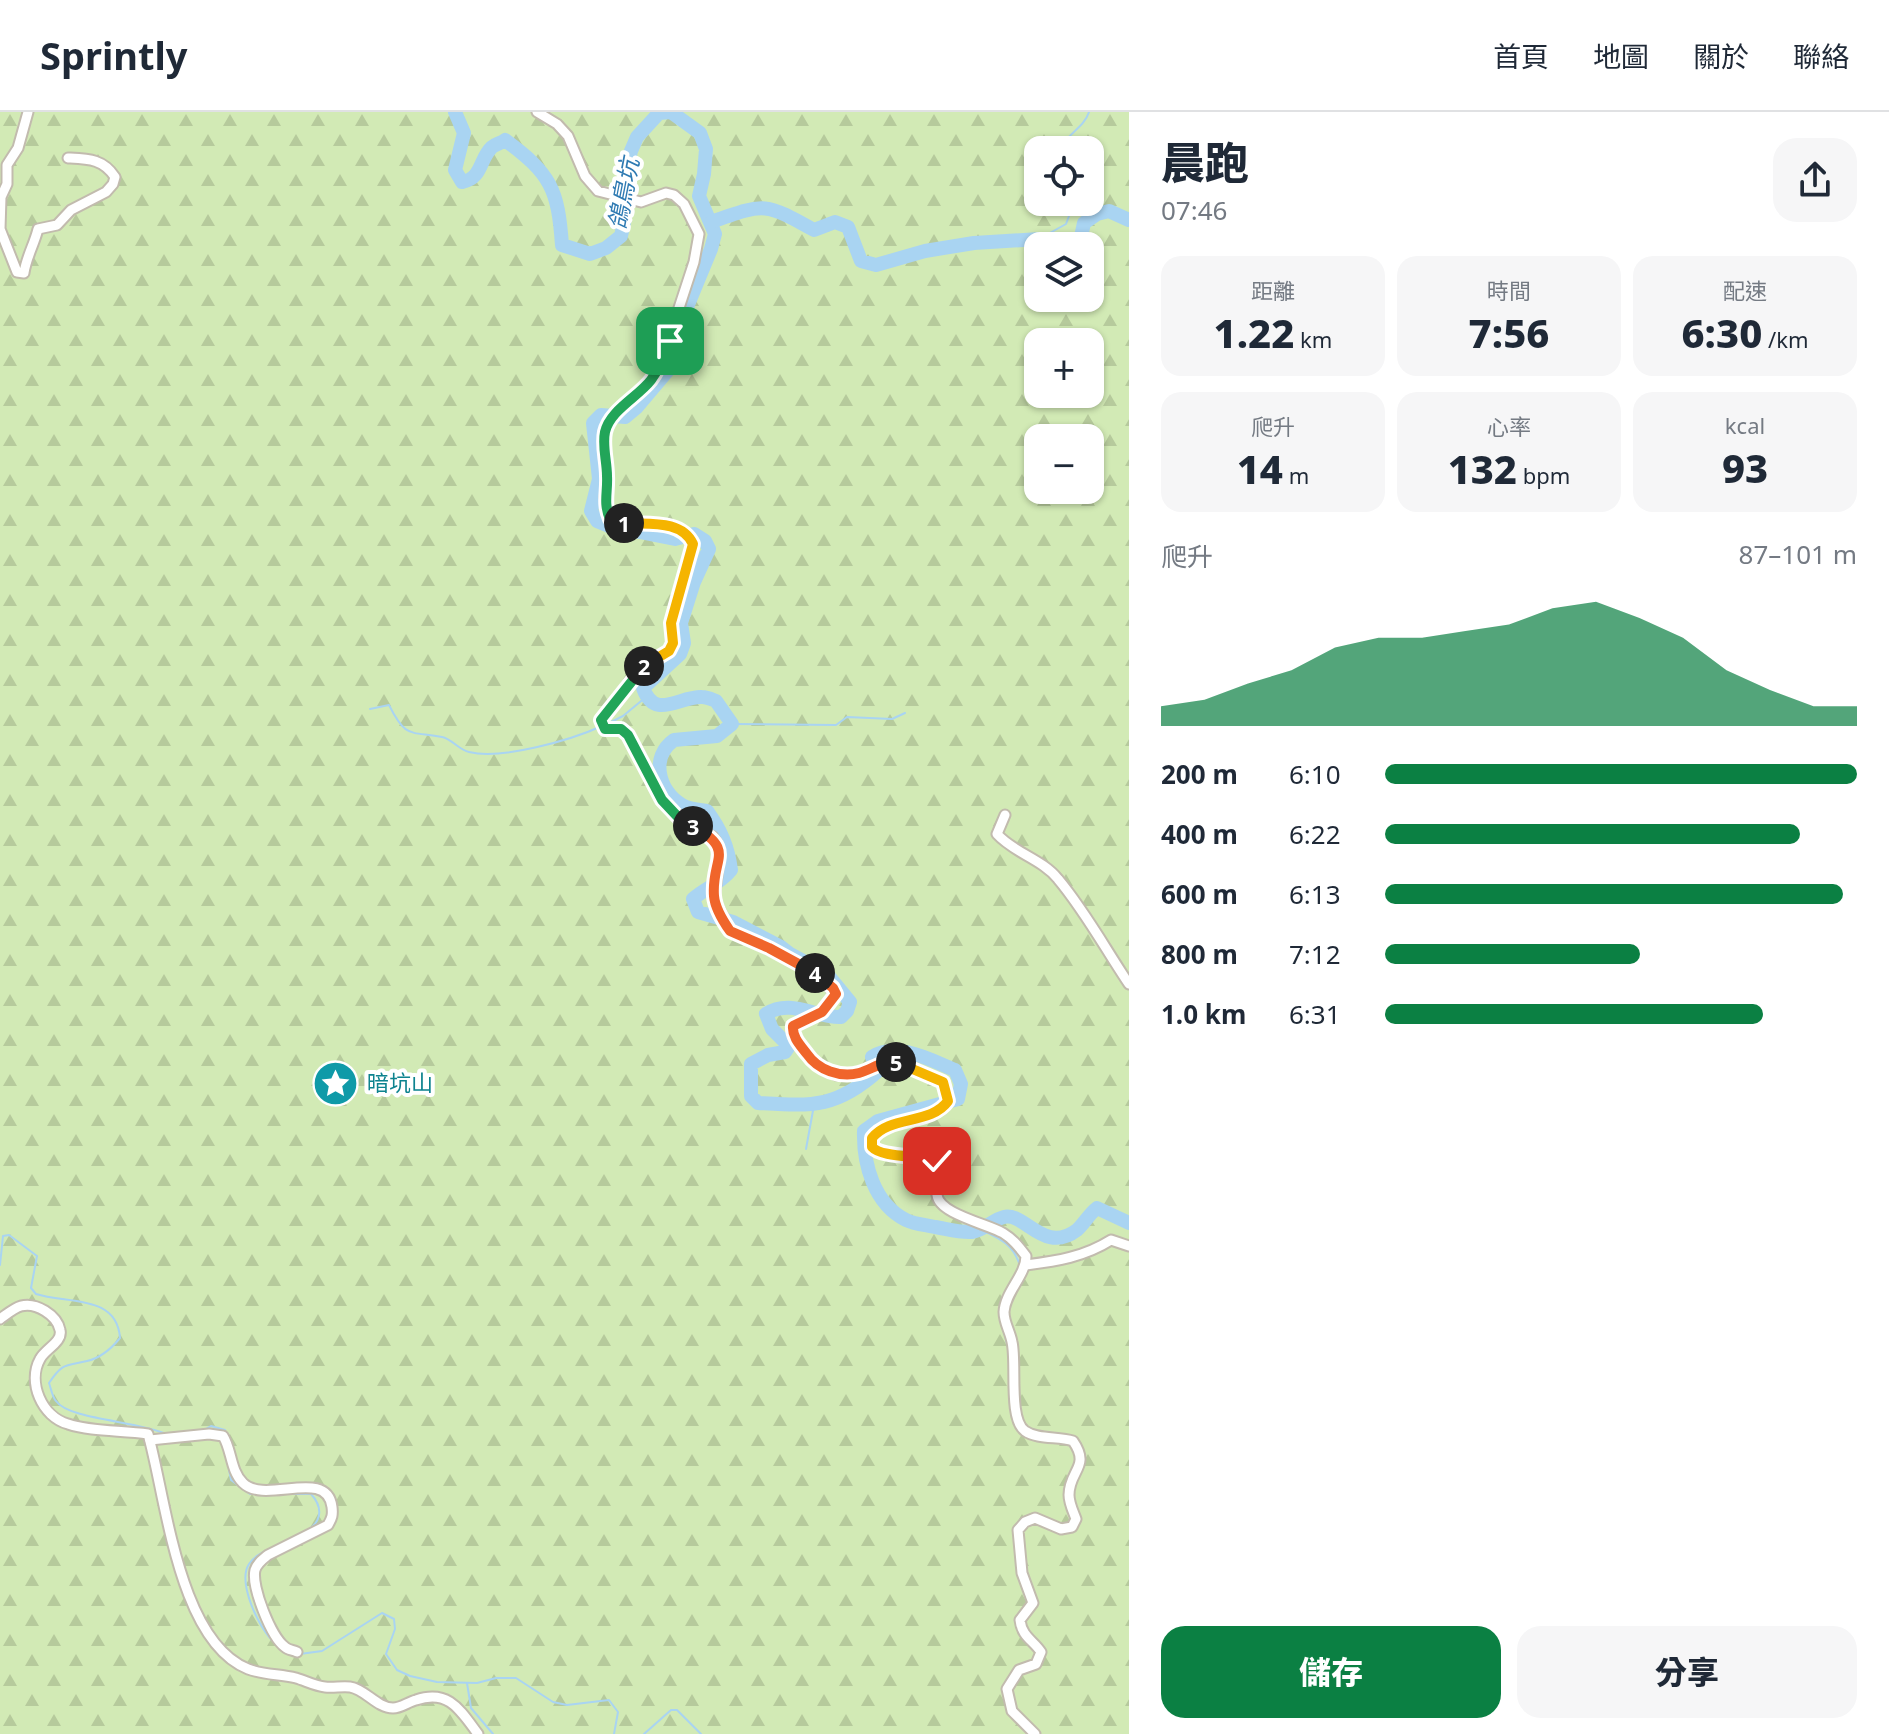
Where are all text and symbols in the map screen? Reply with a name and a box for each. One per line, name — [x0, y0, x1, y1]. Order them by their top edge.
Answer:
text: Sprintly — [40, 29, 188, 81]
text: 首頁 — [1493, 37, 1549, 75]
text: 地圖 — [1593, 37, 1649, 75]
text: 關於 — [1693, 37, 1749, 75]
text: 聯絡 — [1793, 37, 1849, 75]
text: 晨跑 — [1161, 132, 1249, 192]
map controls — [1024, 136, 1104, 504]
button: locate — [1024, 136, 1104, 216]
button: share — [1773, 138, 1857, 222]
water label: 鴿鳥坑 — [599, 152, 646, 232]
text: 07:46 — [1161, 192, 1227, 228]
button: layers — [1024, 232, 1104, 312]
text: 距離 — [1251, 275, 1295, 305]
text: 時間 — [1487, 275, 1531, 305]
text: 配速 — [1723, 275, 1767, 305]
text: 1.22 — [1214, 305, 1294, 360]
text: 7:56 — [1469, 305, 1549, 360]
text: 6:30 — [1682, 305, 1762, 360]
pin — [636, 307, 704, 375]
icon: arrive — [648, 319, 692, 363]
text: km — [1294, 324, 1332, 354]
text: /km — [1762, 324, 1809, 354]
button: + — [1024, 328, 1104, 408]
text: kcal — [1725, 410, 1765, 440]
text: 爬升 — [1251, 411, 1295, 441]
text: 心率 — [1487, 411, 1531, 441]
button: − — [1024, 424, 1104, 504]
text: 93 — [1722, 440, 1768, 495]
text: 14 — [1237, 441, 1283, 496]
text: 132 — [1448, 441, 1517, 496]
text: m — [1283, 460, 1309, 490]
text: bpm — [1517, 460, 1570, 490]
pin: 1 — [604, 503, 644, 543]
text: 1 — [618, 508, 630, 538]
text: 87–101 m — [1739, 536, 1857, 572]
text: 爬升 — [1161, 538, 1213, 574]
pin: 2 — [624, 646, 664, 686]
text: 2 — [638, 651, 650, 681]
text: 200 m — [1161, 756, 1238, 792]
text: 6:10 — [1289, 756, 1341, 792]
pin: 3 — [673, 806, 713, 846]
text: 3 — [687, 811, 699, 841]
text: 400 m — [1161, 816, 1238, 852]
text: 6:22 — [1289, 816, 1341, 852]
text: 600 m — [1161, 876, 1238, 912]
text: 6:13 — [1289, 876, 1341, 912]
text: 800 m — [1161, 936, 1238, 972]
text: 7:12 — [1289, 936, 1341, 972]
pin: 4 — [795, 953, 835, 993]
text: 4 — [809, 958, 821, 988]
text: 1.0 km — [1161, 996, 1246, 1032]
text: 6:31 — [1289, 996, 1341, 1032]
pin: 5 — [876, 1042, 916, 1082]
text: 5 — [890, 1047, 902, 1077]
place icon: 暗坑山 — [312, 1059, 360, 1107]
place label: 暗坑山 — [367, 1067, 433, 1097]
pin — [903, 1127, 971, 1195]
icon: check — [915, 1139, 959, 1183]
button: 儲存 — [1161, 1626, 1501, 1718]
button: 分享 — [1517, 1626, 1857, 1718]

